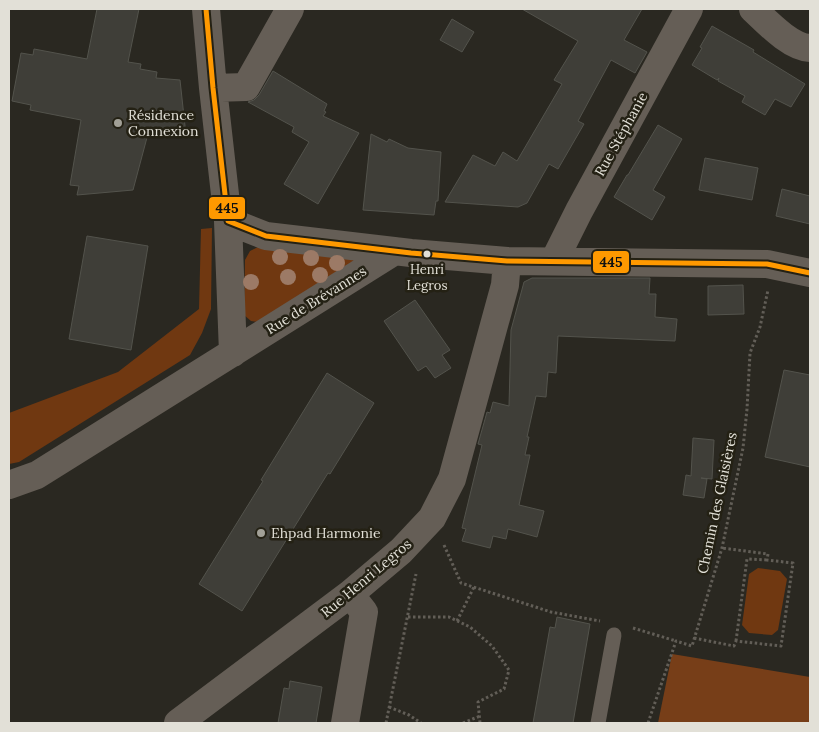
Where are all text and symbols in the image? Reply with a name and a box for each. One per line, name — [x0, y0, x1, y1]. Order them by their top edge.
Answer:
street label: Rue Stéphanie — [591, 88, 652, 179]
place label: Résidence Connexion — [128, 106, 199, 140]
marker: Résidence Connexion — [112, 117, 124, 129]
line badge: 445 — [208, 196, 246, 220]
text: 445 — [215, 199, 239, 217]
marker: Henri Legros — [422, 249, 432, 259]
line badge: 445 — [592, 250, 630, 274]
text: 445 — [599, 253, 623, 271]
place label: Henri Legros — [407, 261, 447, 294]
street label: Rue de Brévannes — [262, 262, 370, 338]
street label: Chemin des Glaisières — [693, 431, 741, 575]
place label: Ehpad Harmonie — [271, 524, 381, 542]
marker: Ehpad Harmonie — [255, 527, 267, 539]
street label: Rue Henri Legros — [317, 535, 415, 621]

